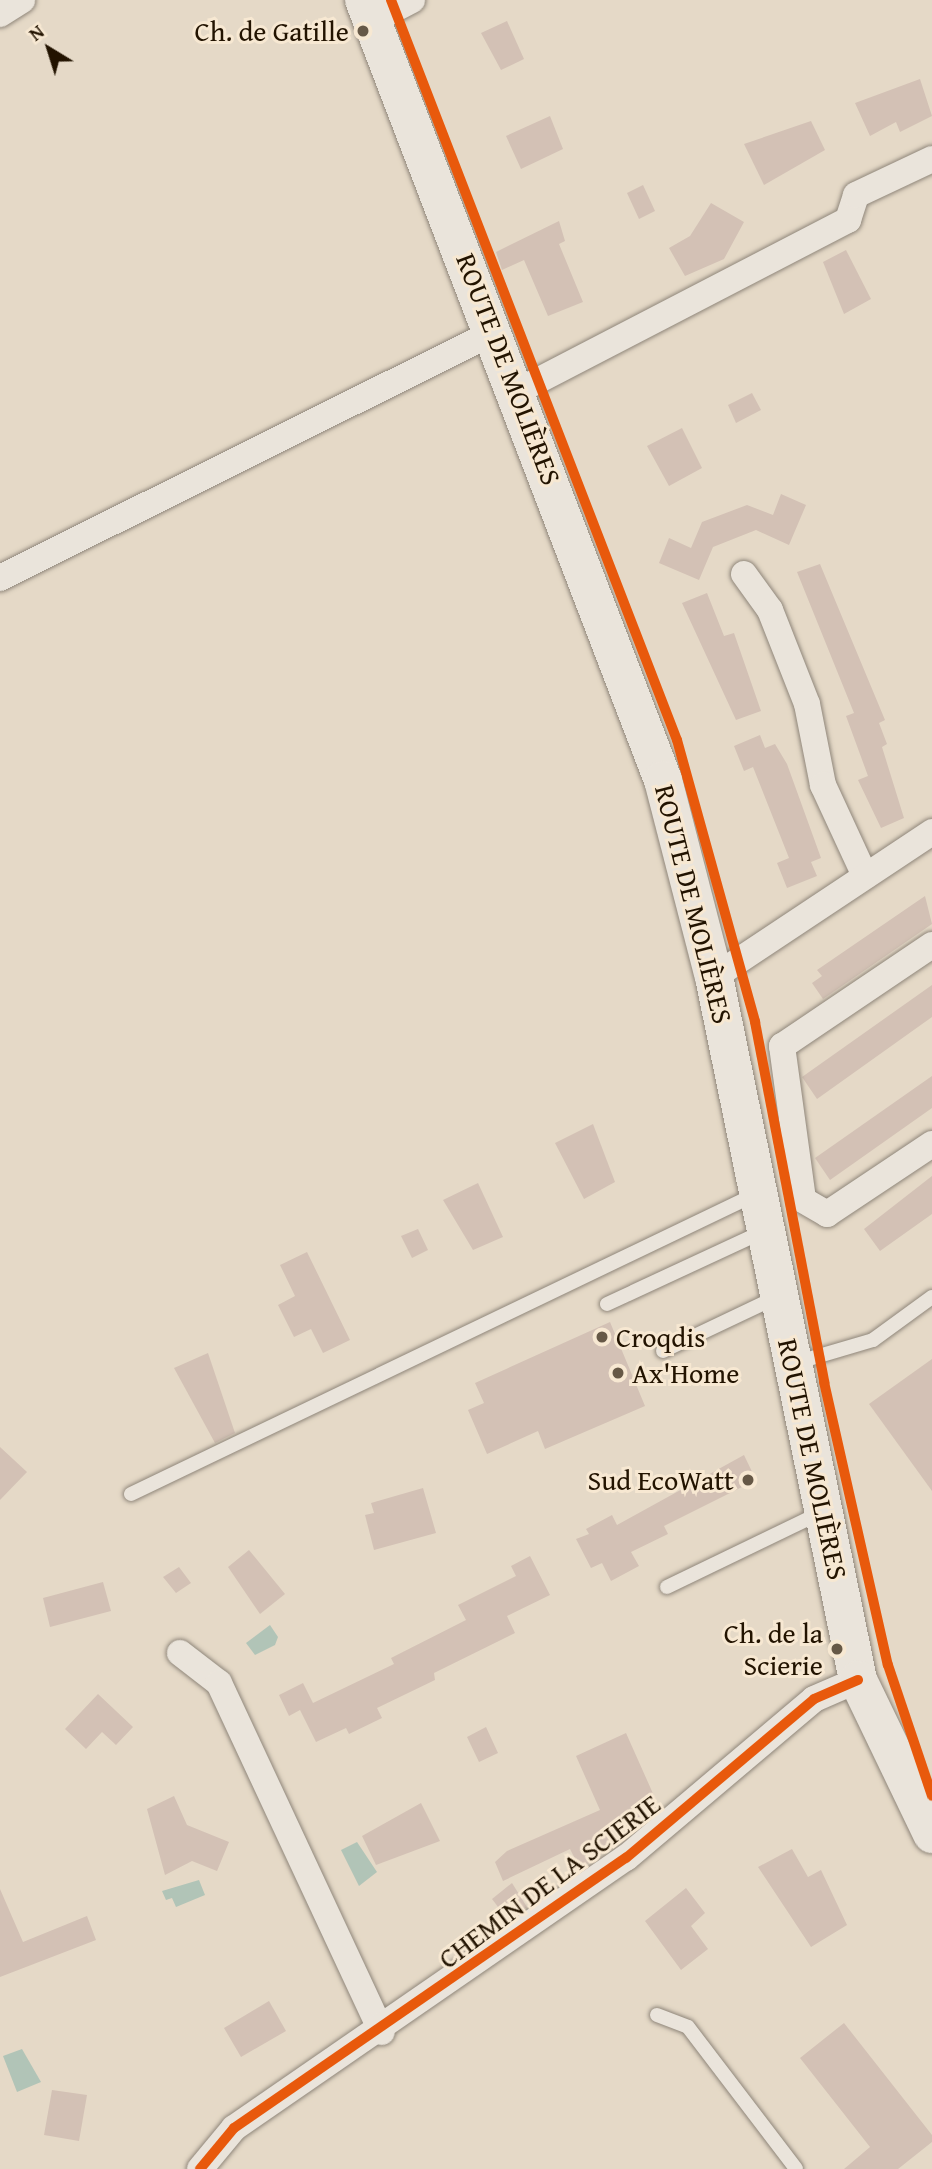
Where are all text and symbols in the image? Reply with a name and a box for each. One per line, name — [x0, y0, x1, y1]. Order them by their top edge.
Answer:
north arrow — [14, 14, 84, 84]
place label: Ch. de Gatille — [195, 14, 349, 48]
text: N — [22, 18, 50, 47]
marker: Ch. de Gatille — [355, 23, 371, 39]
street label: ROUTE DE MOLIÈRES — [449, 248, 569, 490]
street label: ROUTE DE MOLIÈRES — [648, 781, 740, 1027]
place label: Croqdis — [616, 1320, 705, 1354]
marker: Croqdis — [594, 1329, 610, 1345]
street label: ROUTE DE MOLIÈRES — [771, 1336, 855, 1582]
place label: Ax'Home — [632, 1356, 739, 1390]
marker: Ax'Home — [610, 1365, 626, 1381]
place label: Sud EcoWatt — [587, 1463, 734, 1497]
marker: Sud EcoWatt — [740, 1472, 756, 1488]
place label: Ch. de la Scierie — [724, 1616, 823, 1682]
marker: Ch. de la Scierie — [829, 1641, 845, 1657]
street label: CHEMIN DE LA SCIERIE — [432, 1787, 666, 1975]

